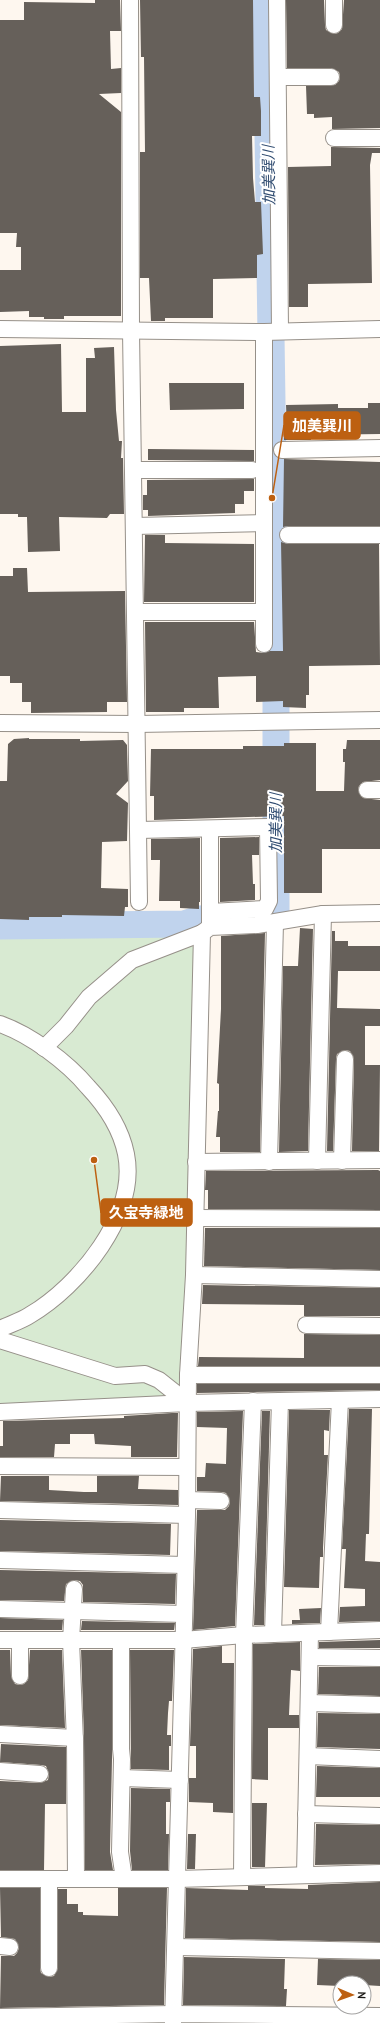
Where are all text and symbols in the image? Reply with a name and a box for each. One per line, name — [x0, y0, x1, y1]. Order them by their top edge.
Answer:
water label: 加美巽川 — [258, 143, 279, 205]
callout: 加美巽川 — [284, 412, 360, 439]
text: 加美巽川 — [292, 416, 352, 435]
water label: 加美巽川 — [266, 791, 285, 853]
callout: 久宝寺緑地 — [101, 1199, 192, 1226]
text: 久宝寺緑地 — [108, 1203, 184, 1222]
north arrow — [332, 1975, 372, 2015]
text: N — [355, 1991, 369, 1999]

